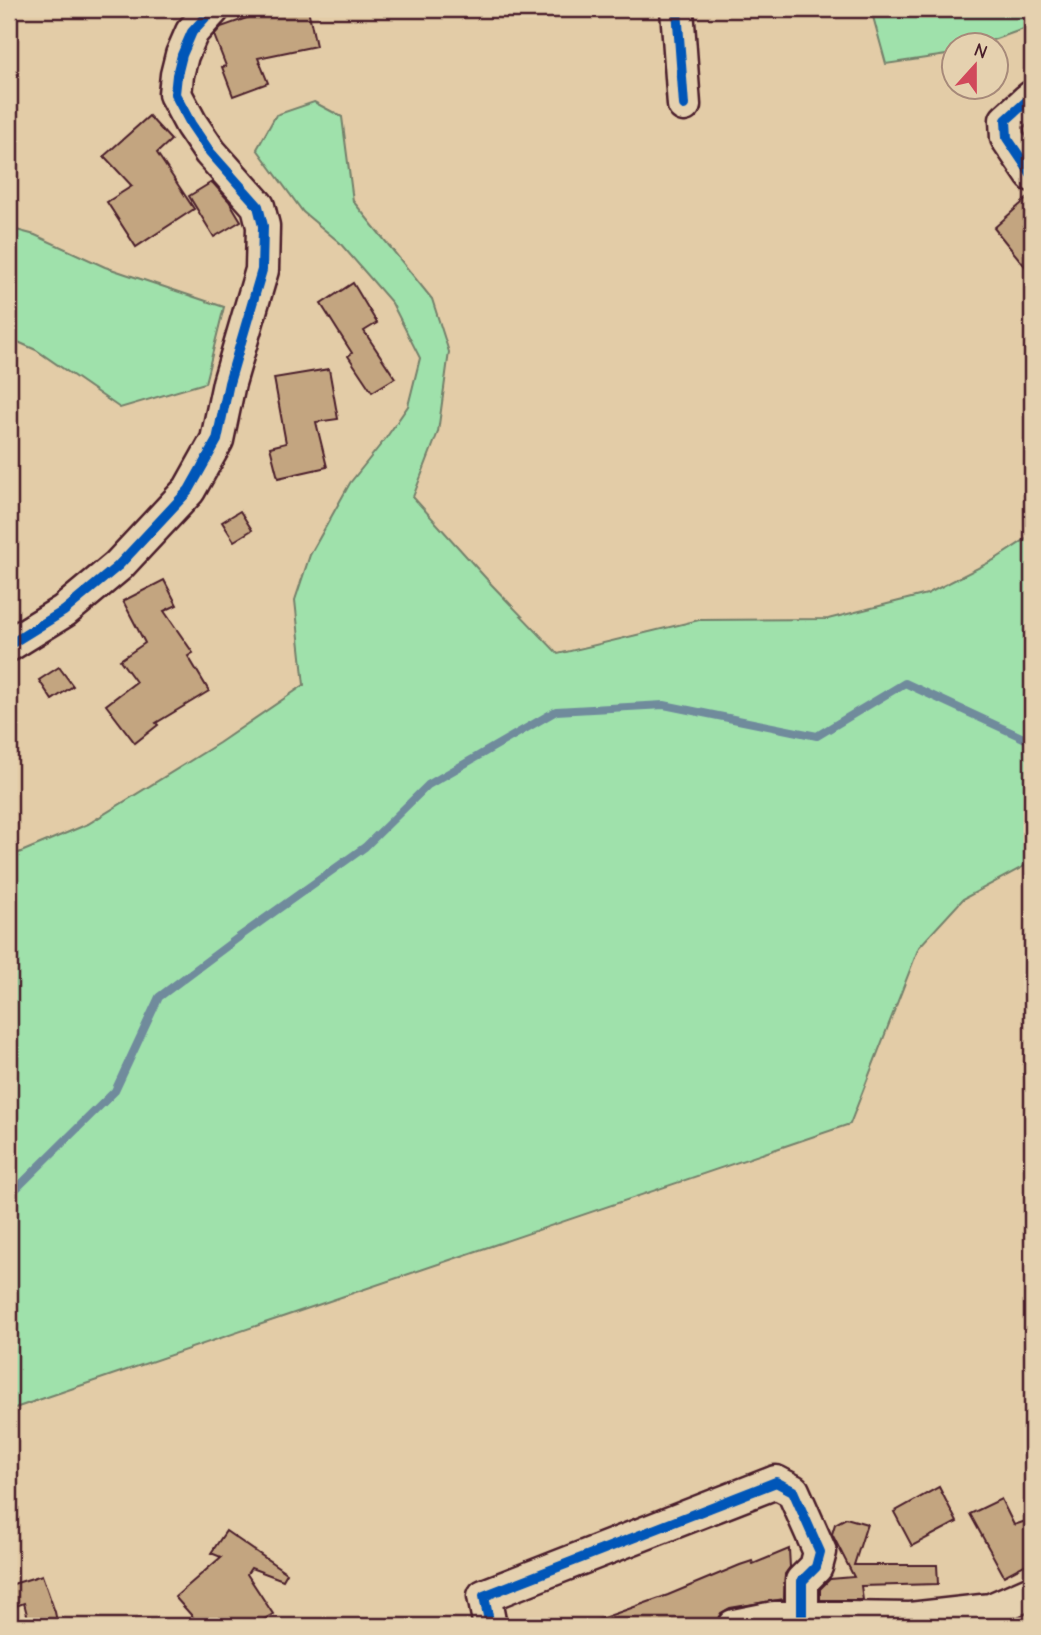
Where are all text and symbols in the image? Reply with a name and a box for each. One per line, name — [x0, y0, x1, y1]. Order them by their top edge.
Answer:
north arrow — [940, 32, 1010, 102]
text: N — [971, 39, 990, 64]

